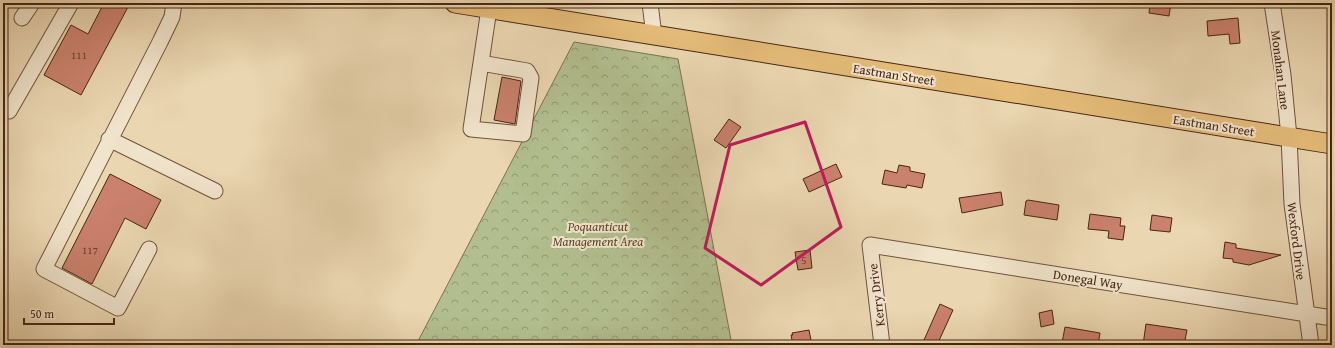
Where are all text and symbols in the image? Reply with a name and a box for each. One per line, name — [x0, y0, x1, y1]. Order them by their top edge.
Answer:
street label: Monahan Lane — [1266, 29, 1295, 111]
house number: 111 — [71, 47, 87, 63]
street label: Eastman Street — [852, 59, 936, 90]
street label: Eastman Street — [1172, 110, 1256, 141]
street label: Wexford Drive — [1282, 201, 1311, 281]
park label: Poquanticut Management Area — [553, 217, 643, 251]
house number: 117 — [82, 242, 98, 258]
house number: 5 — [801, 252, 807, 268]
street label: Kerry Drive — [863, 263, 890, 327]
street label: Donegal Way — [1052, 265, 1125, 294]
scale bar — [24, 300, 114, 326]
text: 50 m — [30, 305, 54, 322]

